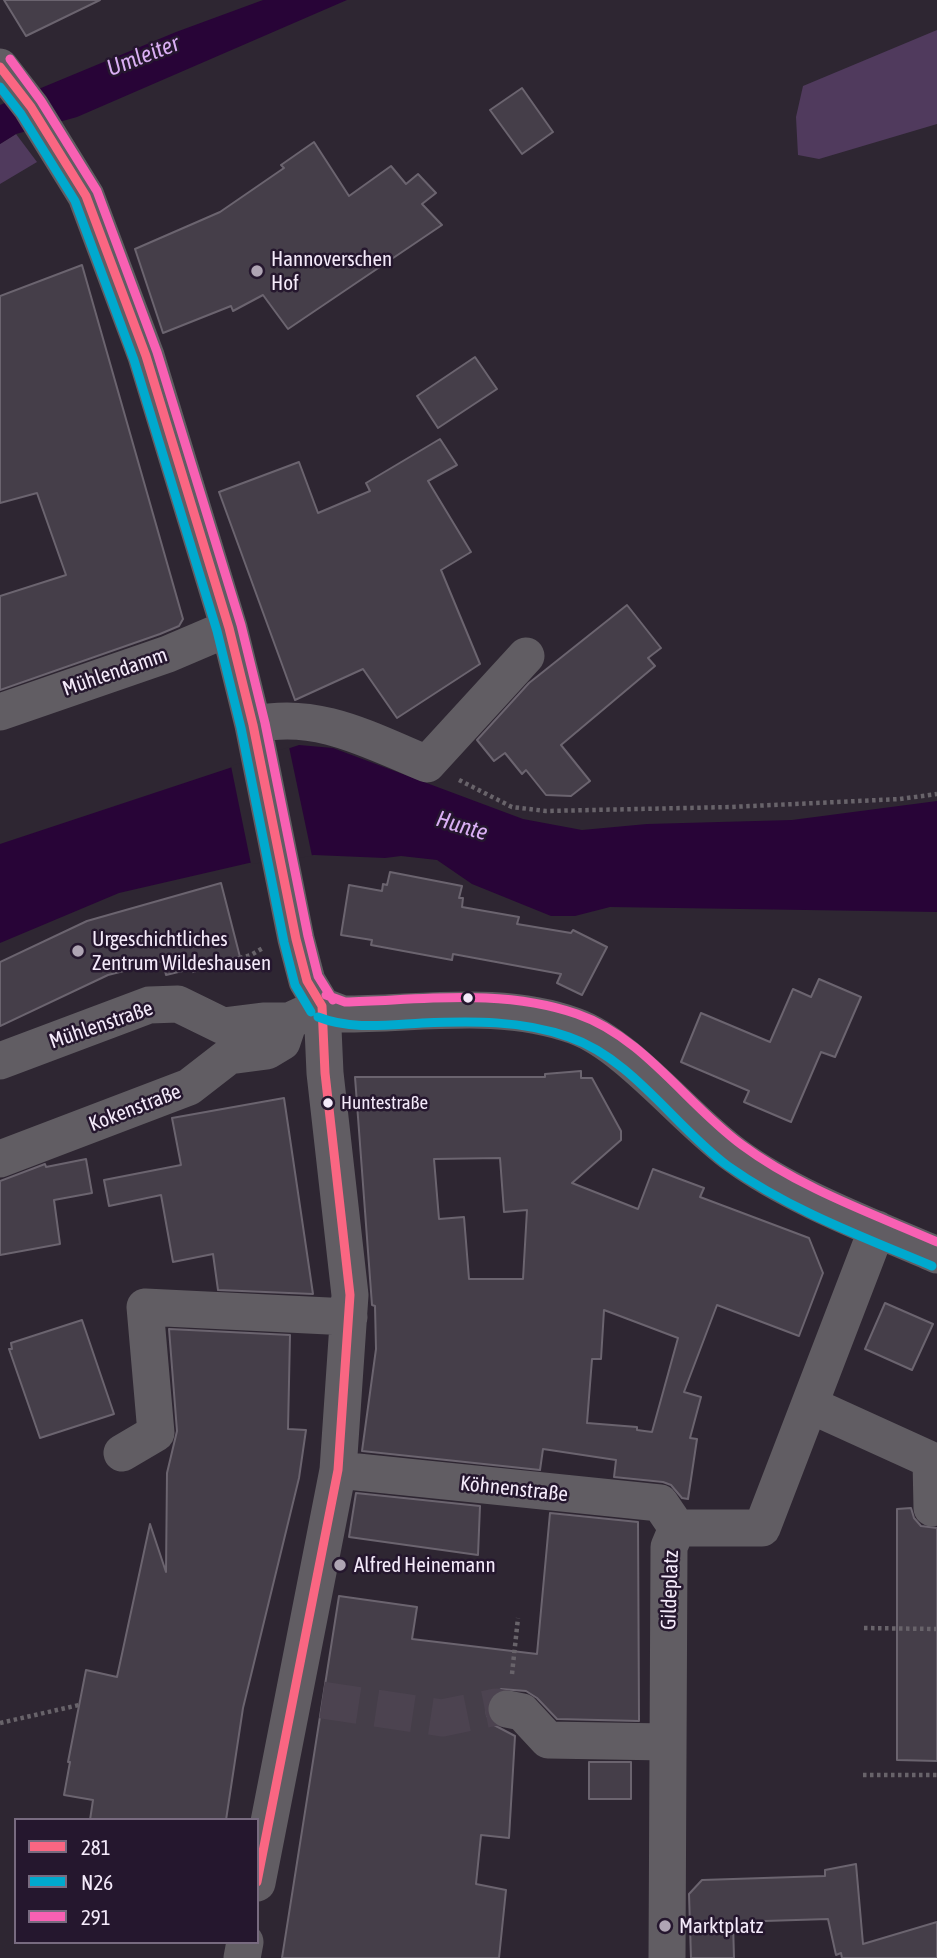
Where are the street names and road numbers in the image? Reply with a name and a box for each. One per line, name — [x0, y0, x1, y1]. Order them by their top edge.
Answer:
street label: Mühlendamm — [59, 642, 171, 702]
street label: Mühlenstraße — [46, 996, 156, 1054]
street label: Kokenstraße — [85, 1079, 185, 1137]
street label: Köhnenstraße — [459, 1471, 569, 1507]
street label: Gildeplatz — [656, 1550, 684, 1630]

